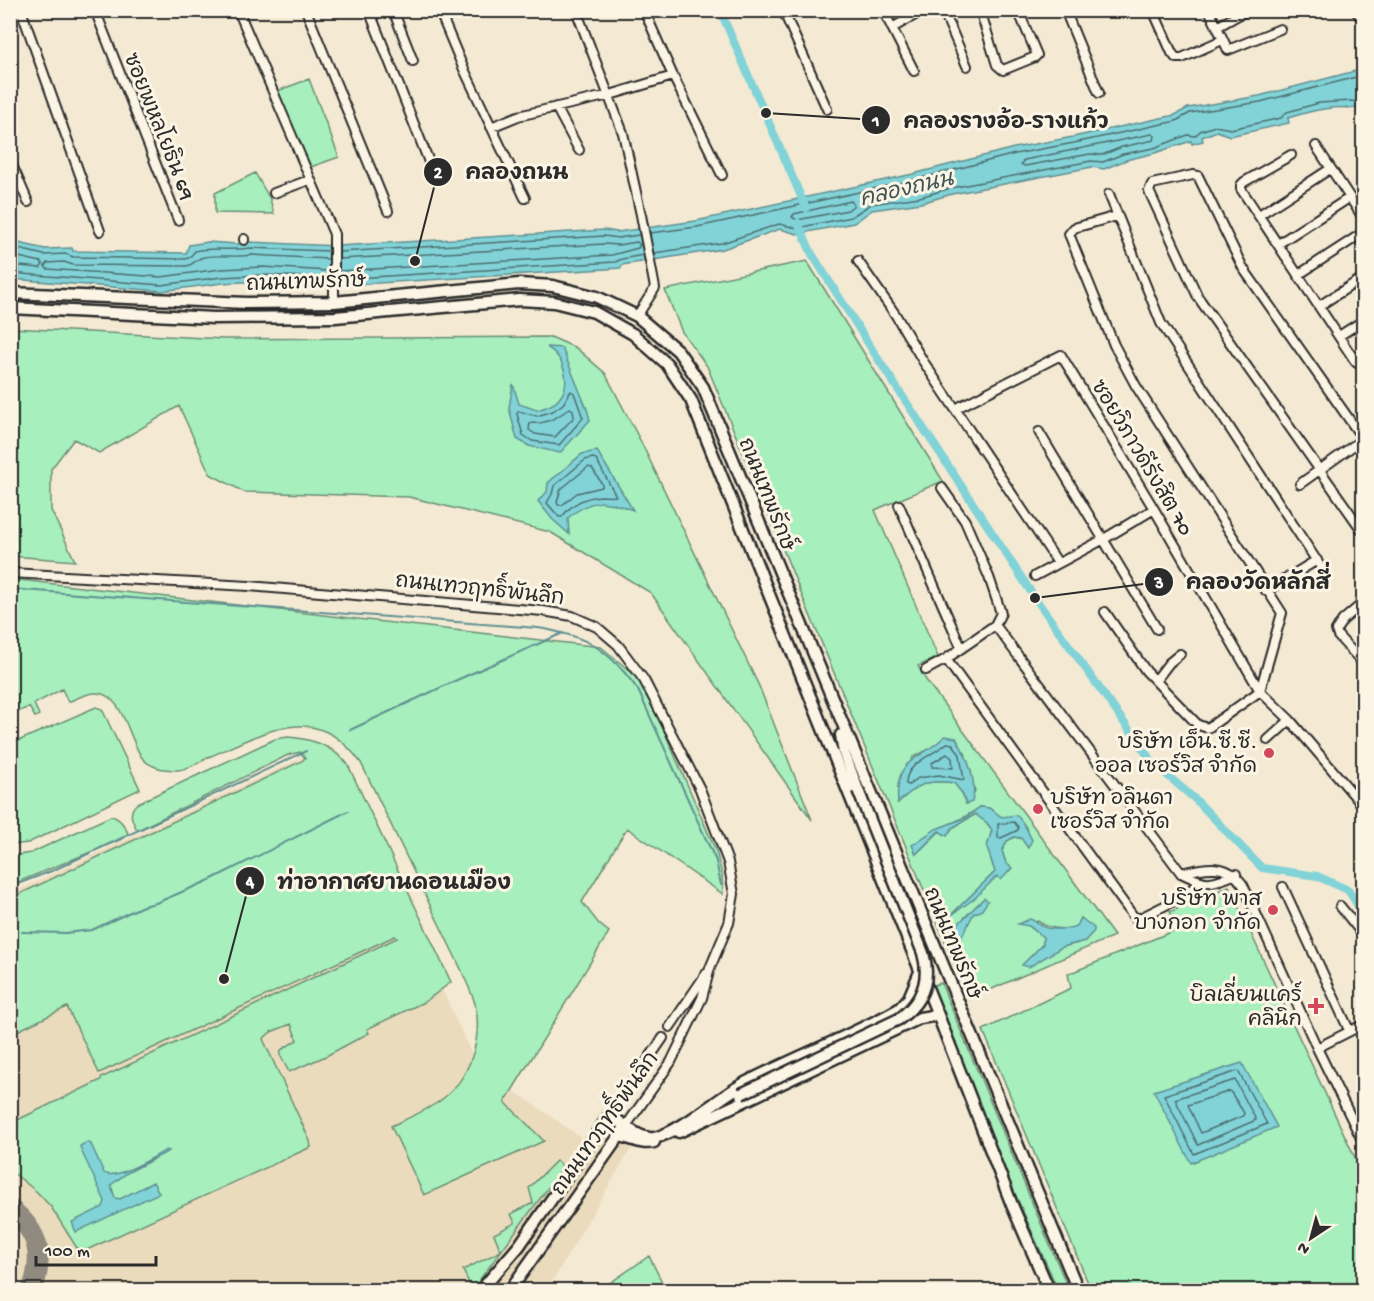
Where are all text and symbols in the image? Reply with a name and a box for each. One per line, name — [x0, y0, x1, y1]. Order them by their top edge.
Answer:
street label: ซอยพหลโยธิน 69 — [116, 49, 201, 205]
callout: คลองรางอ้อ-รางแก้ว — [861, 100, 1120, 140]
text: คลองรางอ้อ-รางแก้ว — [904, 107, 1108, 137]
text: 1 — [871, 112, 880, 133]
callout: คลองถนน — [423, 152, 580, 192]
text: คลองถนน — [465, 162, 569, 188]
text: 2 — [434, 164, 443, 185]
water label: คลองถนน — [858, 167, 957, 214]
street label: ถนนเทพรักษ์ — [246, 266, 367, 299]
street label: ซอยวิภาวดีรังสิต 70 — [1084, 375, 1199, 541]
street label: ถนนเทพรักษ์ — [731, 434, 803, 556]
street label: ถนนเทวฤทธิ์พันลึก — [394, 561, 566, 613]
text: คลองวัดหลักสี่ — [1186, 561, 1332, 598]
callout: คลองวัดหลักสี่ — [1144, 562, 1342, 602]
text: 3 — [1153, 574, 1164, 595]
place label: บริษัท เอ็น.ซี.ซี. ออล เซอร์วิส จำกัด — [1095, 728, 1257, 781]
marker: บริษัท เอ็น.ซี.ซี. ออล เซอร์วิส จำกัด — [1262, 746, 1276, 760]
place label: บริษัท อลินดา เซอร์วิส จำกัด — [1050, 785, 1173, 837]
marker: บริษัท อลินดา เซอร์วิส จำกัด — [1031, 802, 1045, 816]
callout: ท่าอากาศยานดอนเมือง — [235, 861, 523, 901]
text: ท่าอากาศยานดอนเมือง — [277, 867, 511, 898]
text: 4 — [245, 873, 255, 894]
street label: ถนนเทพรักษ์ — [916, 883, 990, 1005]
place label: บริษัท พาส บางกอก จำกัด — [1134, 886, 1262, 938]
marker: บริษัท พาส บางกอก จำกัด — [1266, 903, 1280, 917]
place label: บิลเลี่ยนแคร์ คลินิก — [1190, 976, 1302, 1034]
marker: บิลเลี่ยนแคร์ คลินิก — [1307, 997, 1325, 1015]
street label: ถนนเทวฤทธิ์พันลึก — [540, 1043, 666, 1202]
north arrow — [1281, 1208, 1341, 1268]
scale bar — [36, 1229, 156, 1267]
text: N — [1294, 1236, 1314, 1258]
text: 100 m — [44, 1242, 90, 1263]

